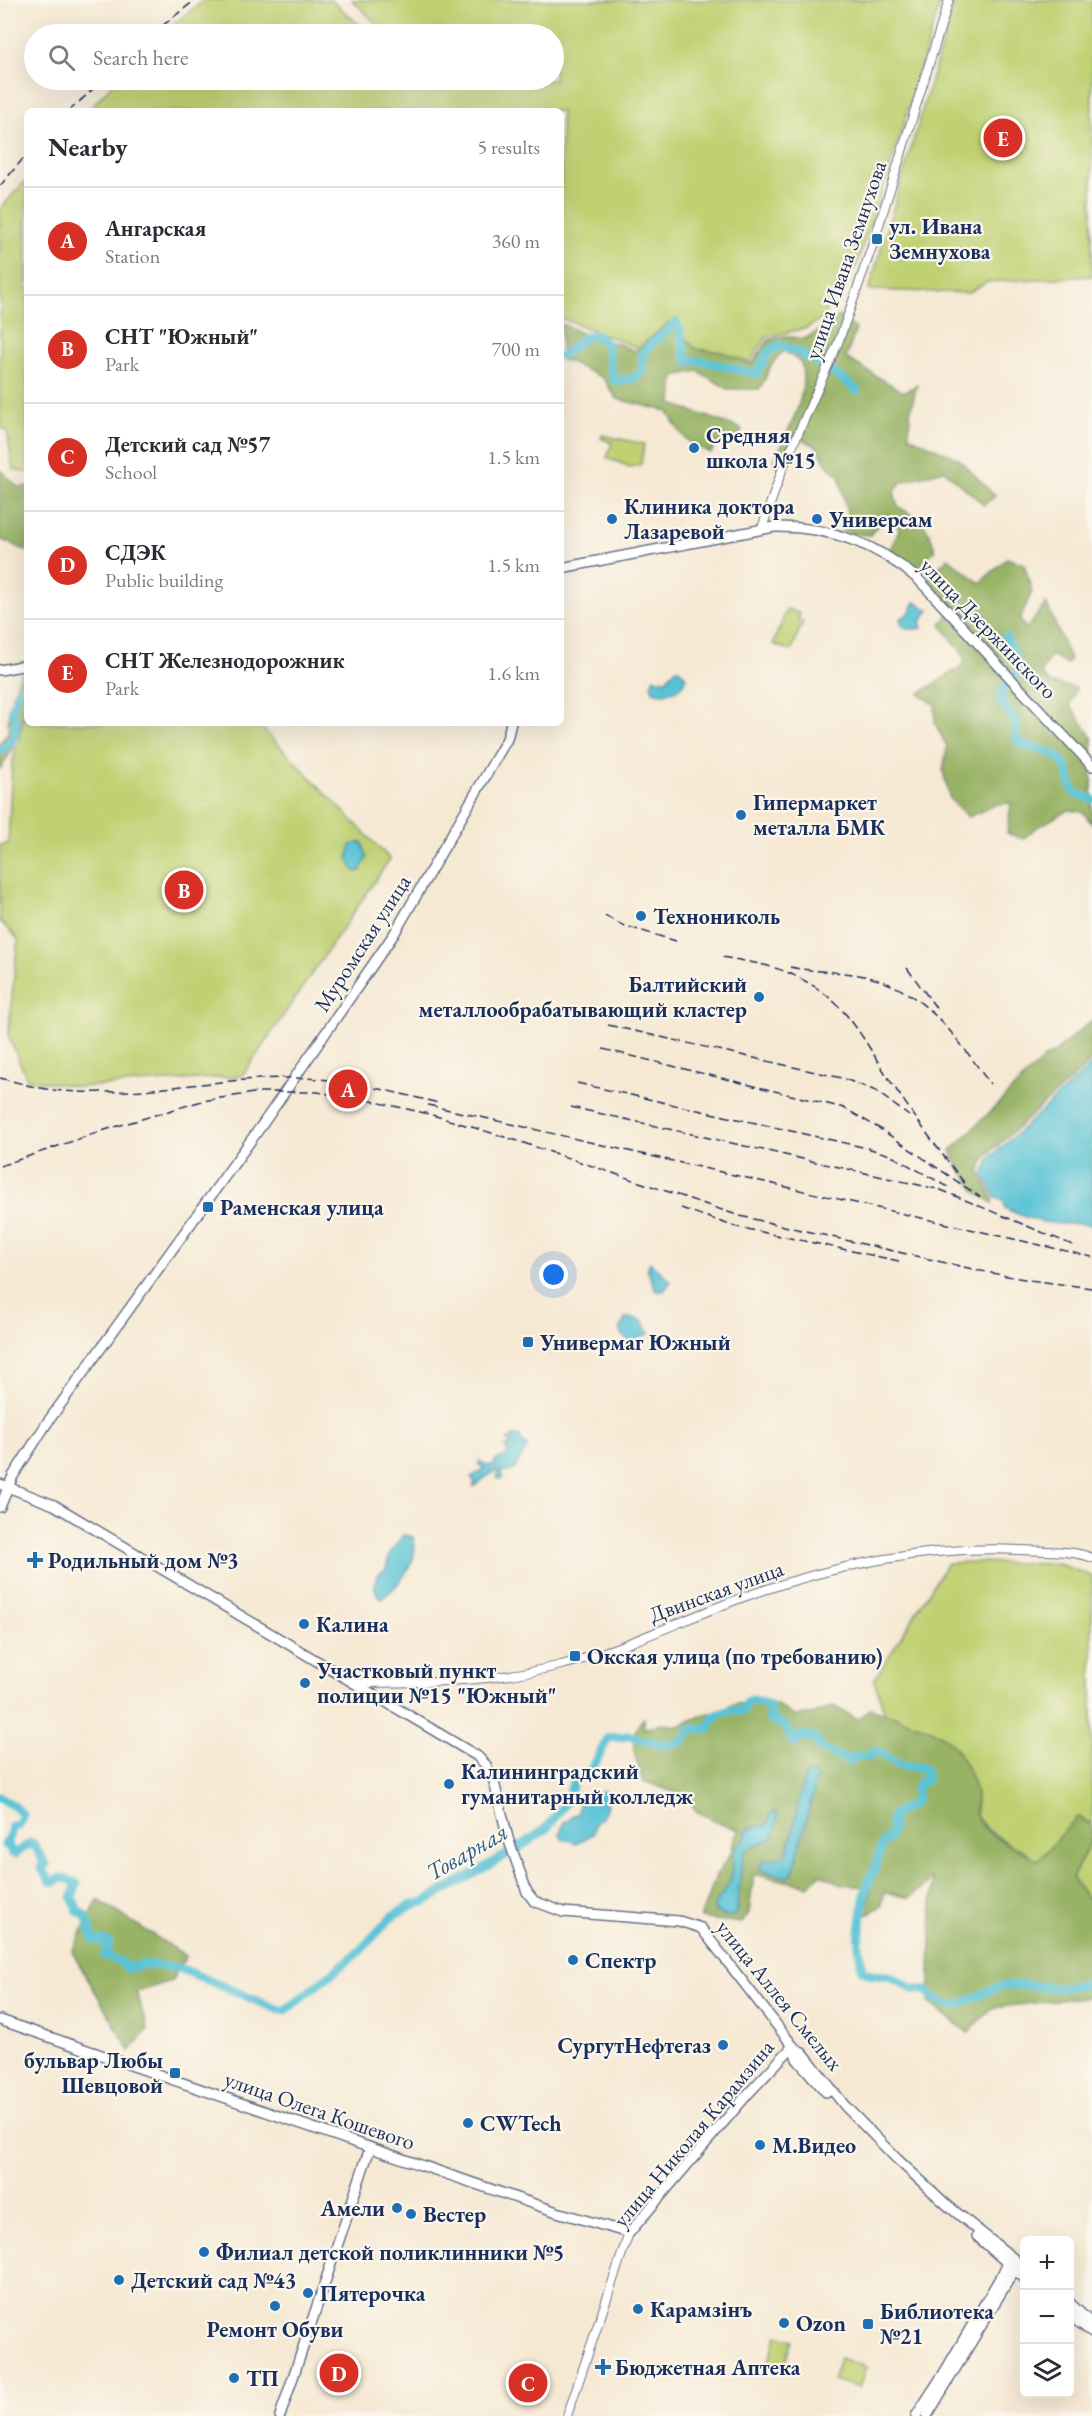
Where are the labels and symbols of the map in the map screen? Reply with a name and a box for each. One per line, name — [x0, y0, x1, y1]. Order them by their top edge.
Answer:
pin: E — [984, 116, 1022, 160]
street label: улица Ивана Земнухова — [798, 157, 893, 364]
place label: ул. Ивана Земнухова — [889, 212, 991, 266]
marker: ул. Ивана Земнухова — [870, 232, 884, 246]
place label: Средняя школа №15 — [706, 421, 816, 475]
marker: Средняя школа №15 — [687, 441, 701, 455]
place label: Клиника доктора Лазаревой — [624, 492, 795, 546]
place label: Универсам — [828, 505, 933, 534]
marker: Клиника доктора Лазаревой — [605, 512, 619, 526]
marker: Универсам — [810, 512, 824, 526]
street label: улица Дзержинского — [914, 551, 1064, 705]
place label: Гипермаркет металла БМК — [753, 788, 886, 842]
marker: Гипермаркет металла БМК — [734, 808, 748, 822]
pin: B — [164, 868, 204, 912]
street label: Муромская улица — [307, 869, 418, 1017]
place label: Технониколь — [653, 902, 780, 931]
marker: Технониколь — [634, 909, 648, 923]
place label: Балтийский металлообрабатывающий кластер — [419, 970, 747, 1024]
marker: Балтийский металлообрабатывающий кластер — [752, 990, 766, 1004]
pin: A — [328, 1066, 368, 1112]
place label: Раменская улица — [220, 1193, 384, 1222]
marker: Раменская улица — [201, 1200, 215, 1214]
your location — [539, 1260, 568, 1289]
place label: Универмаг Южный — [539, 1328, 731, 1357]
marker: Универмаг Южный — [521, 1335, 535, 1349]
place label: Родильный дом №3 — [48, 1546, 239, 1575]
marker: Родильный дом №3 — [26, 1551, 44, 1569]
street label: Двинская улица — [645, 1554, 788, 1629]
place label: Калина — [316, 1610, 389, 1639]
marker: Калина — [297, 1617, 311, 1631]
place label: Окская улица (по требованию) — [587, 1642, 883, 1671]
marker: Окская улица (по требованию) — [568, 1649, 582, 1663]
place label: Участковый пункт полиции №15 "Южный" — [316, 1656, 557, 1710]
marker: Участковый пункт полиции №15 "Южный" — [298, 1676, 312, 1690]
place label: Калининградский гуманитарный колледж — [461, 1757, 694, 1811]
marker: Калининградский гуманитарный колледж — [442, 1777, 456, 1791]
water label: Товарная — [420, 1816, 513, 1887]
street label: улица Аллея Смелых — [710, 1914, 850, 2077]
place label: Спектр — [585, 1946, 656, 1975]
marker: Спектр — [566, 1953, 580, 1967]
place label: СургутНефтегаз — [557, 2031, 711, 2060]
street label: улица Николая Карамзина — [606, 2033, 781, 2233]
marker: СургутНефтегаз — [716, 2038, 730, 2052]
place label: бульвар Любы Шевцовой — [24, 2046, 163, 2100]
street label: улица Олега Кошевого — [221, 2064, 419, 2157]
marker: бульвар Любы Шевцовой — [168, 2066, 182, 2080]
place label: CWTech — [480, 2109, 562, 2138]
marker: CWTech — [461, 2116, 475, 2130]
place label: M.Видео — [772, 2131, 856, 2160]
marker: M.Видео — [753, 2138, 767, 2152]
place label: Амели — [320, 2194, 385, 2223]
place label: Вестер — [423, 2200, 486, 2229]
marker: Амели — [390, 2201, 404, 2215]
marker: Вестер — [404, 2207, 418, 2221]
place label: Филиал детской поликлинники №5 — [216, 2238, 565, 2267]
marker: Филиал детской поликлинники №5 — [197, 2245, 211, 2259]
place label: Детский сад №43 — [131, 2266, 296, 2295]
marker: Детский сад №43 — [112, 2273, 126, 2287]
place label: Пятерочка — [320, 2279, 426, 2308]
marker: Пятерочка — [301, 2286, 315, 2300]
place label: Карамзiнъ — [650, 2295, 752, 2324]
place label: Библиотека №21 — [880, 2297, 994, 2351]
marker: Ремонт Обуви — [268, 2299, 282, 2313]
marker: Карамзiнъ — [631, 2302, 645, 2316]
place label: Ozon — [796, 2309, 846, 2338]
place label: Ремонт Обуви — [206, 2315, 344, 2344]
marker: Ozon — [777, 2316, 791, 2330]
marker: Библиотека №21 — [861, 2317, 875, 2331]
pin: D — [320, 2350, 358, 2396]
place label: Бюджетная Аптека — [615, 2353, 801, 2382]
pin: C — [508, 2360, 548, 2406]
marker: Бюджетная Аптека — [596, 2360, 610, 2374]
place label: ТП — [246, 2364, 279, 2393]
marker: ТП — [227, 2371, 241, 2385]

